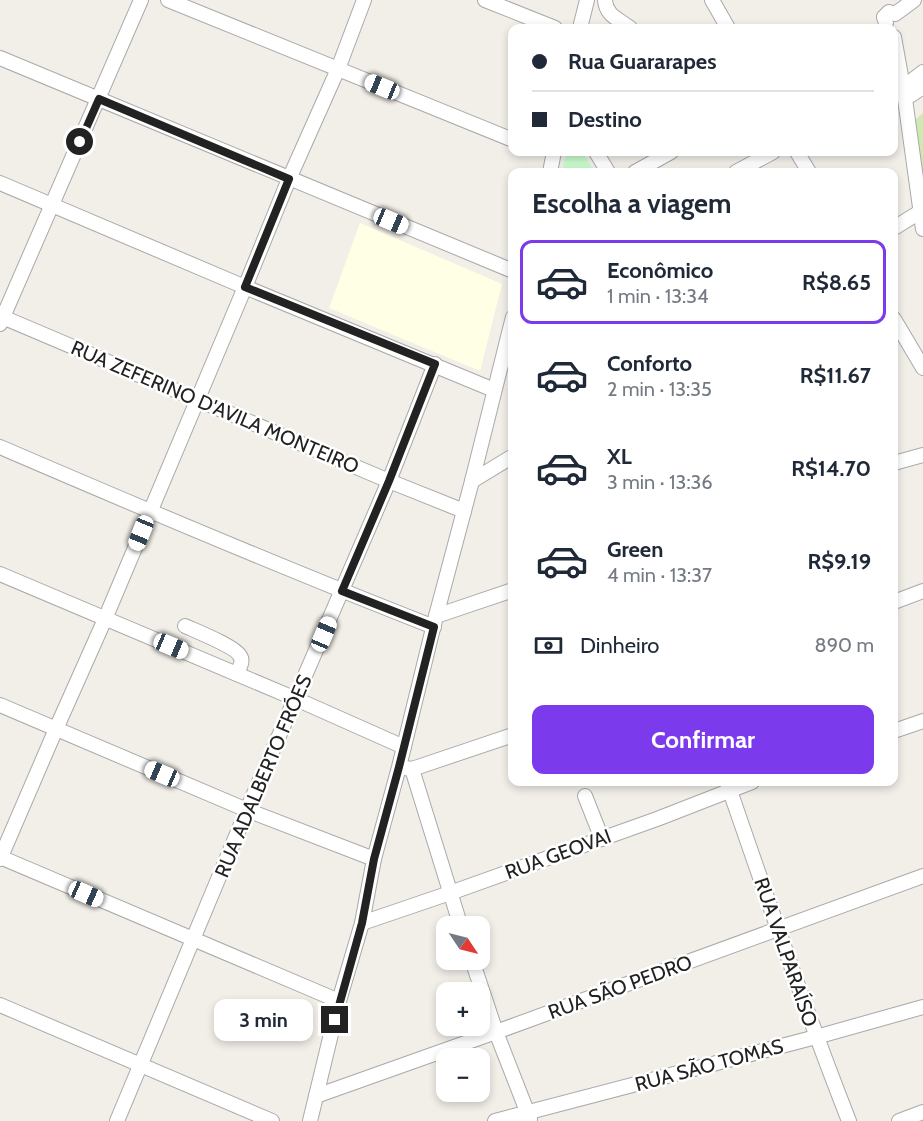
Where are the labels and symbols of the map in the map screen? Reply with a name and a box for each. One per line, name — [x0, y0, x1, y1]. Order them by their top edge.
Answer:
car — [362, 72, 402, 102]
route start — [66, 128, 93, 155]
car — [371, 206, 411, 236]
street label: RUA ZEFERINO D'AVILA MONTEIRO — [67, 335, 363, 479]
car — [126, 513, 156, 553]
car — [309, 614, 339, 654]
car — [151, 631, 191, 661]
street label: RUA ADALBERTO FRÓES — [209, 671, 317, 881]
car — [142, 759, 182, 789]
street label: RUA GEOVAI — [502, 824, 614, 884]
street label: RUA VALPARAÍSO — [749, 874, 823, 1030]
car — [66, 878, 106, 910]
north arrow — [436, 916, 490, 970]
street label: RUA SÃO PEDRO — [545, 950, 695, 1024]
callout: 3 min — [215, 999, 314, 1041]
route end — [321, 1006, 348, 1033]
street label: RUA SÃO TOMAS — [632, 1034, 786, 1096]

